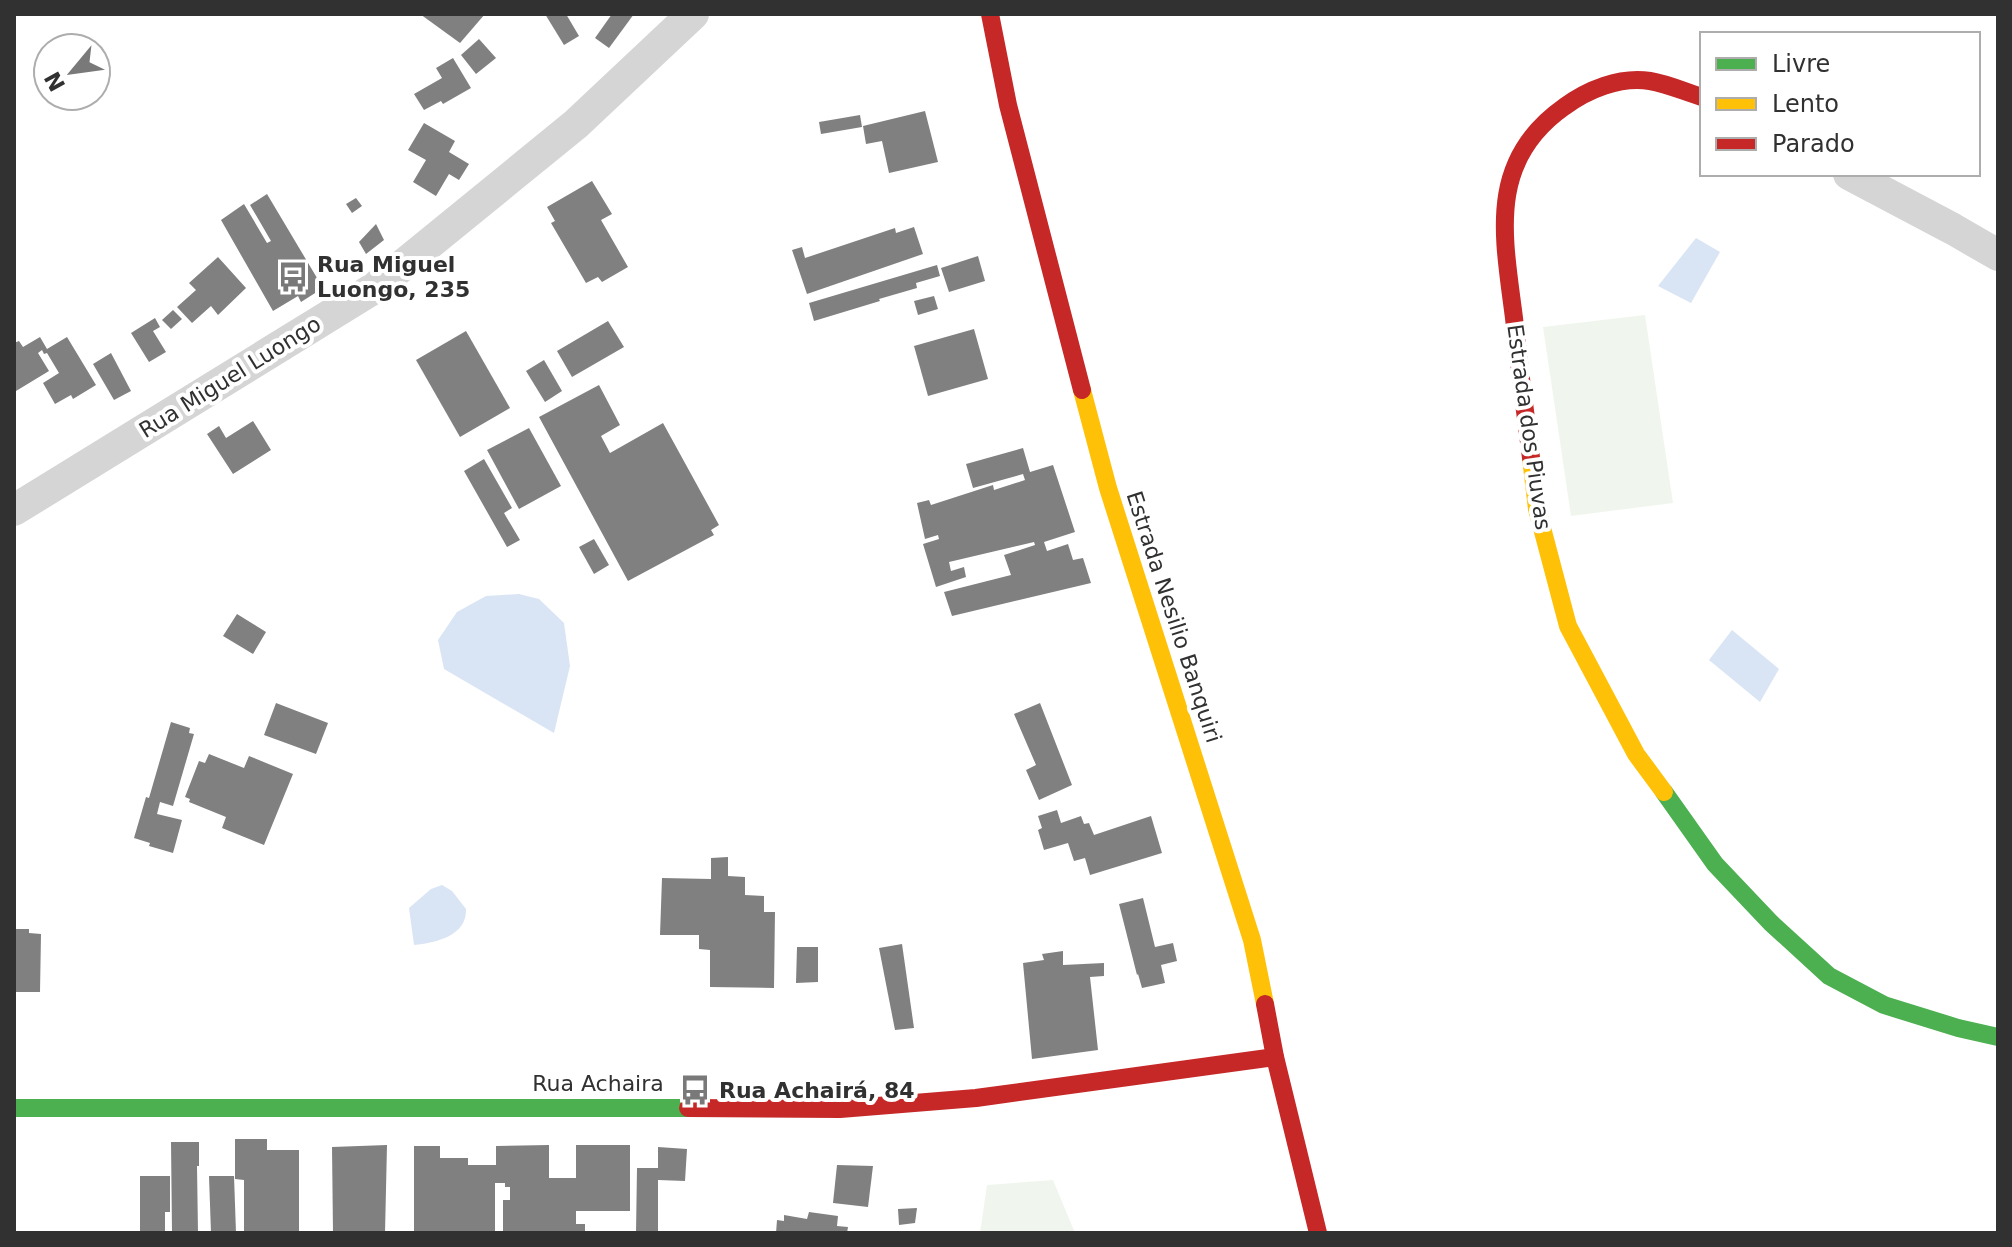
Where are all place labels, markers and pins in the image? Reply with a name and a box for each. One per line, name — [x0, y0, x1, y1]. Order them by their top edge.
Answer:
place label: Rua Miguel Luongo, 235 — [317, 252, 470, 302]
bus stop icon: Rua Miguel Luongo, 235 — [276, 260, 310, 294]
bus stop icon: Rua Achairá, 84 — [678, 1073, 712, 1107]
place label: Rua Achairá, 84 — [719, 1078, 915, 1103]

